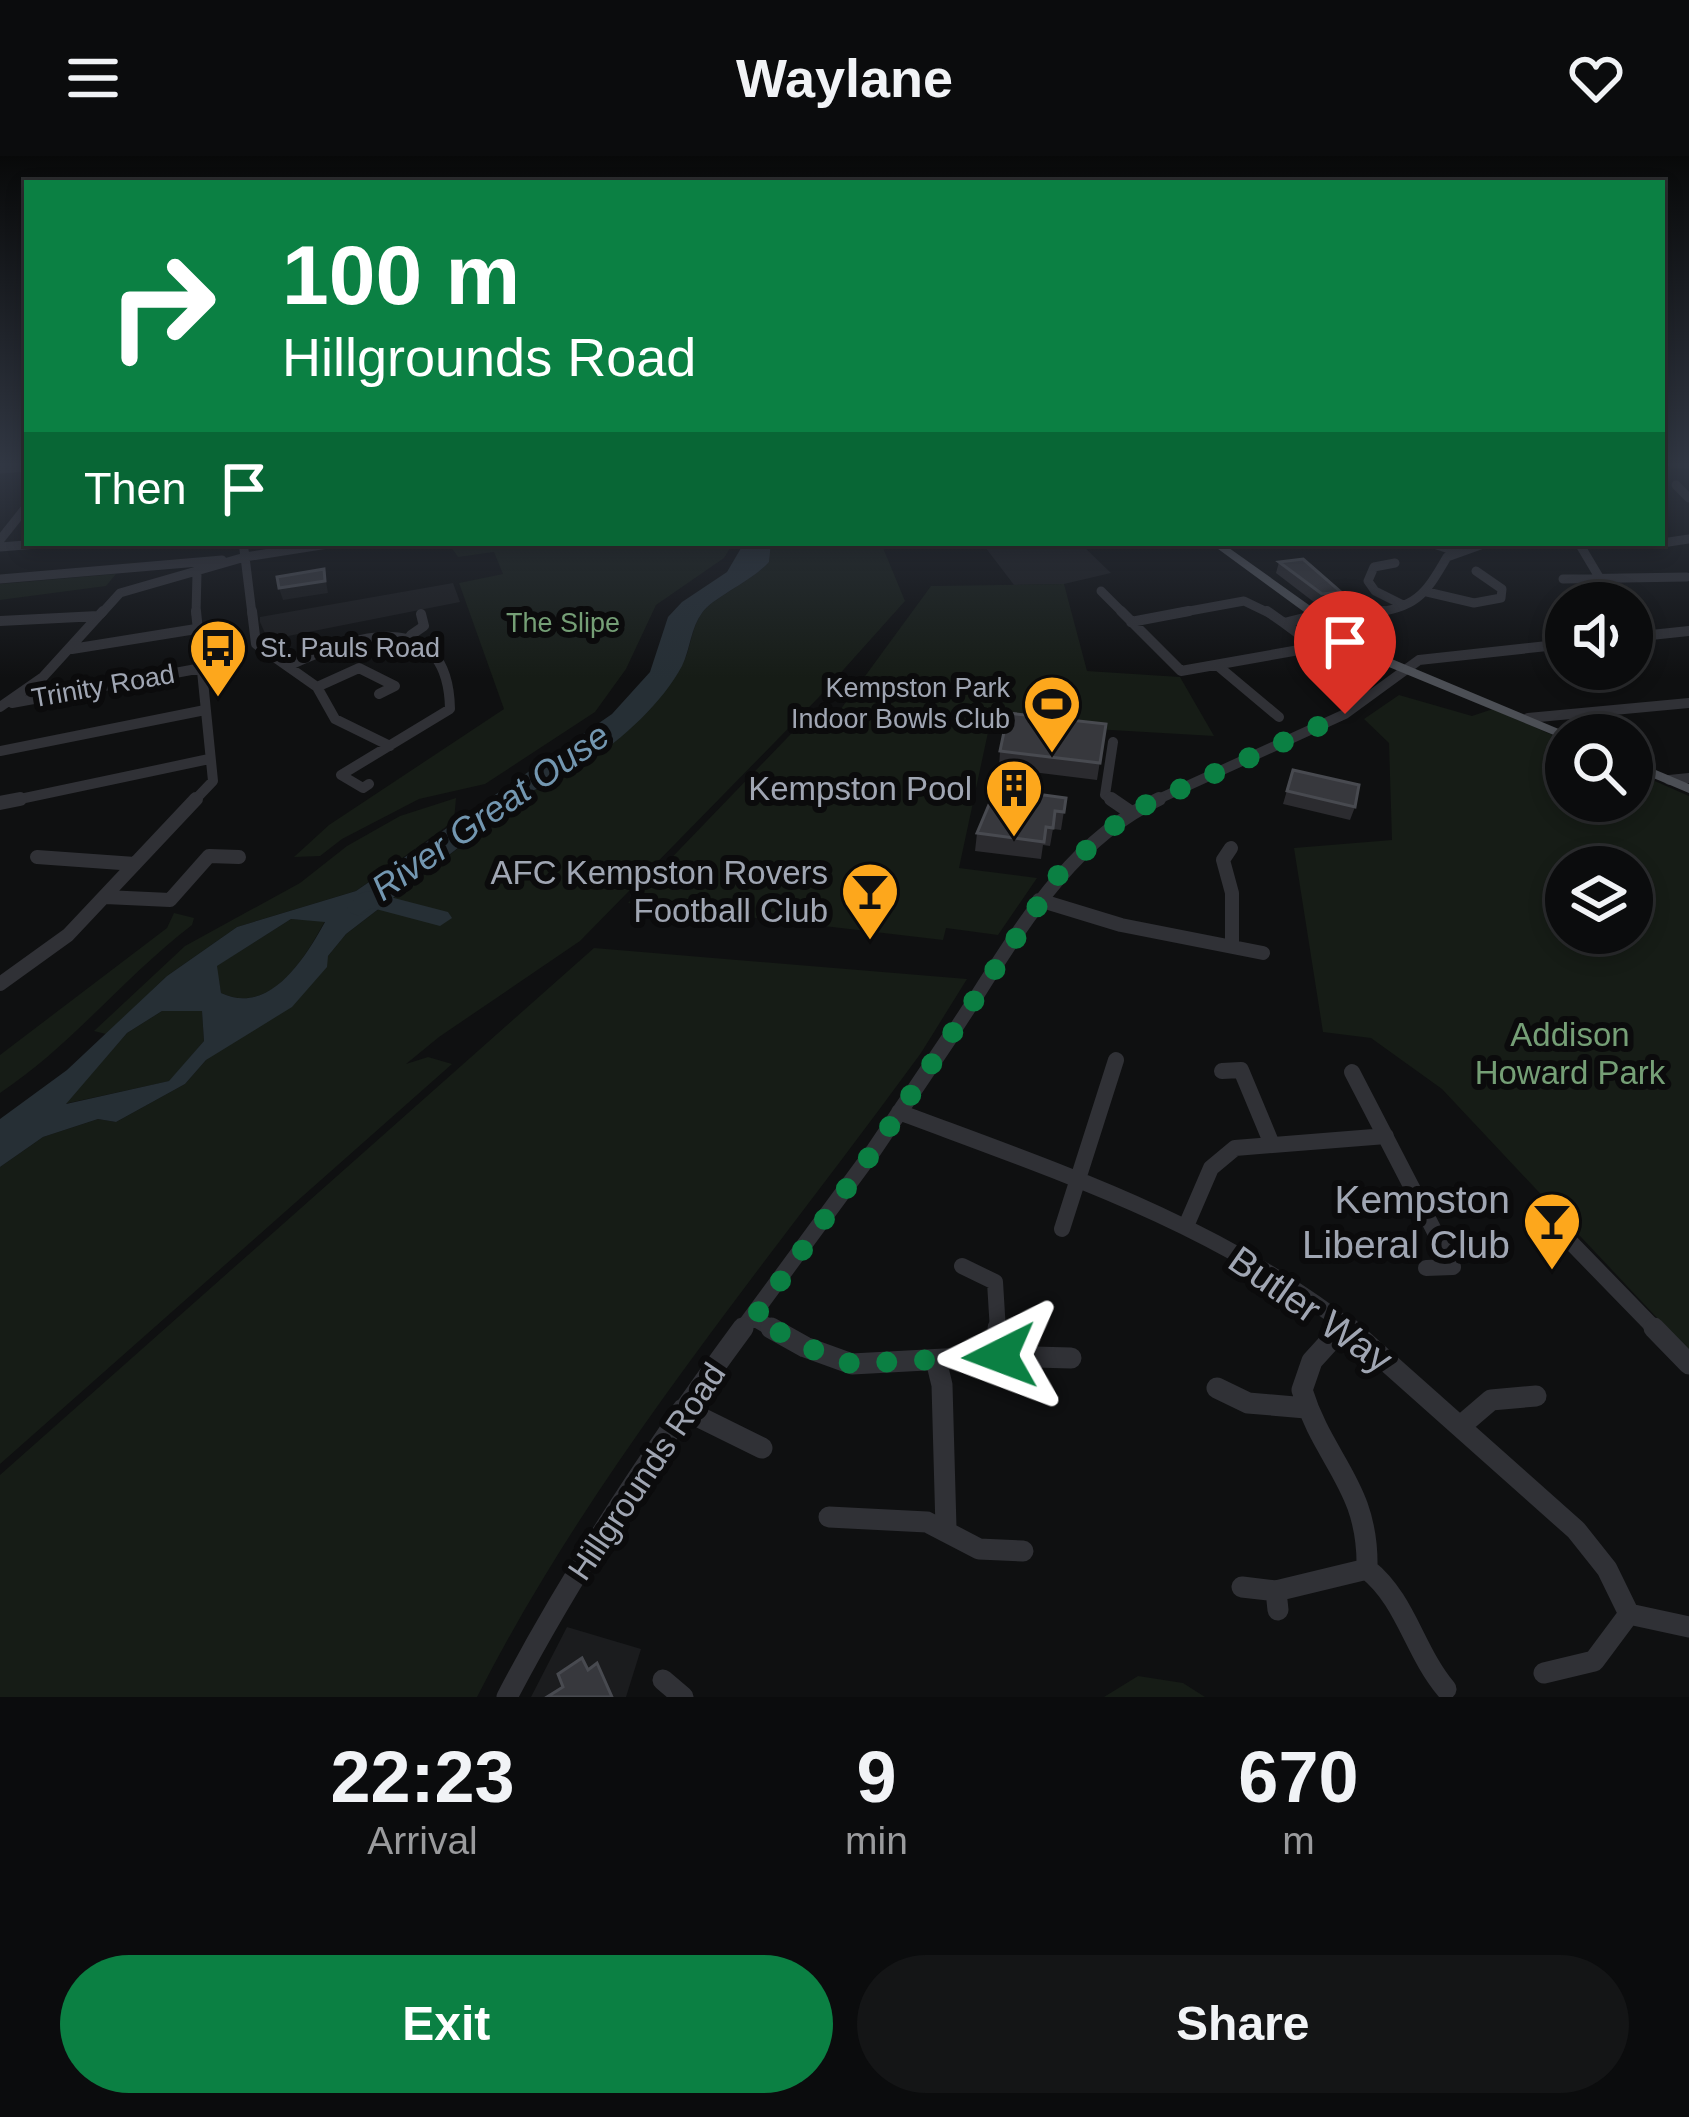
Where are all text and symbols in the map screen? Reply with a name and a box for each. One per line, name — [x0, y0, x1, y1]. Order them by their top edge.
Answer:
icon: menu — [60, 45, 126, 111]
icon: heart — [1563, 45, 1629, 111]
text: Waylane — [736, 48, 953, 108]
icon: right — [84, 228, 240, 384]
text: 100 m — [282, 228, 520, 322]
text: Hillgrounds Road — [282, 327, 696, 387]
icon: arrive — [211, 456, 277, 522]
text: Then — [84, 463, 187, 514]
map controls — [1545, 582, 1653, 954]
button: sound — [1545, 582, 1653, 690]
pin — [1294, 591, 1396, 714]
park label: The Slipe — [506, 608, 620, 638]
icon: arrive — [1312, 609, 1378, 675]
bus stop icon: St. Pauls Road — [187, 617, 249, 699]
place label: St. Pauls Road — [260, 633, 440, 663]
street label: Trinity Road — [29, 659, 177, 713]
place label: Kempston Park Indoor Bowls Club — [791, 673, 1010, 734]
sports icon: Kempston Park Indoor Bowls Club — [1021, 673, 1083, 755]
water label: River Great Ouse — [364, 714, 617, 909]
button: search — [1545, 714, 1653, 822]
building icon: Kempston Pool — [983, 757, 1045, 839]
place label: Kempston Pool — [748, 770, 972, 807]
button: layers — [1545, 846, 1653, 954]
place label: AFC Kempston Rovers Football Club — [491, 854, 828, 929]
bar icon: AFC Kempston Rovers Football Club — [839, 860, 901, 942]
park label: Addison Howard Park — [1475, 1016, 1666, 1091]
place label: Kempston Liberal Club — [1302, 1178, 1510, 1266]
bar icon: Kempston Liberal Club — [1521, 1190, 1583, 1272]
street label: Butler Way — [1221, 1238, 1401, 1382]
position arrow — [937, 1293, 1063, 1419]
street label: Hillgrounds Road — [560, 1356, 733, 1587]
text: 22:23 — [330, 1737, 515, 1817]
text: 9 — [856, 1737, 897, 1817]
text: 670 — [1238, 1737, 1359, 1817]
text: Arrival — [367, 1819, 478, 1862]
text: min — [845, 1819, 908, 1862]
text: m — [1282, 1819, 1315, 1862]
button: Exit — [60, 1955, 833, 2093]
button: Share — [857, 1955, 1629, 2093]

